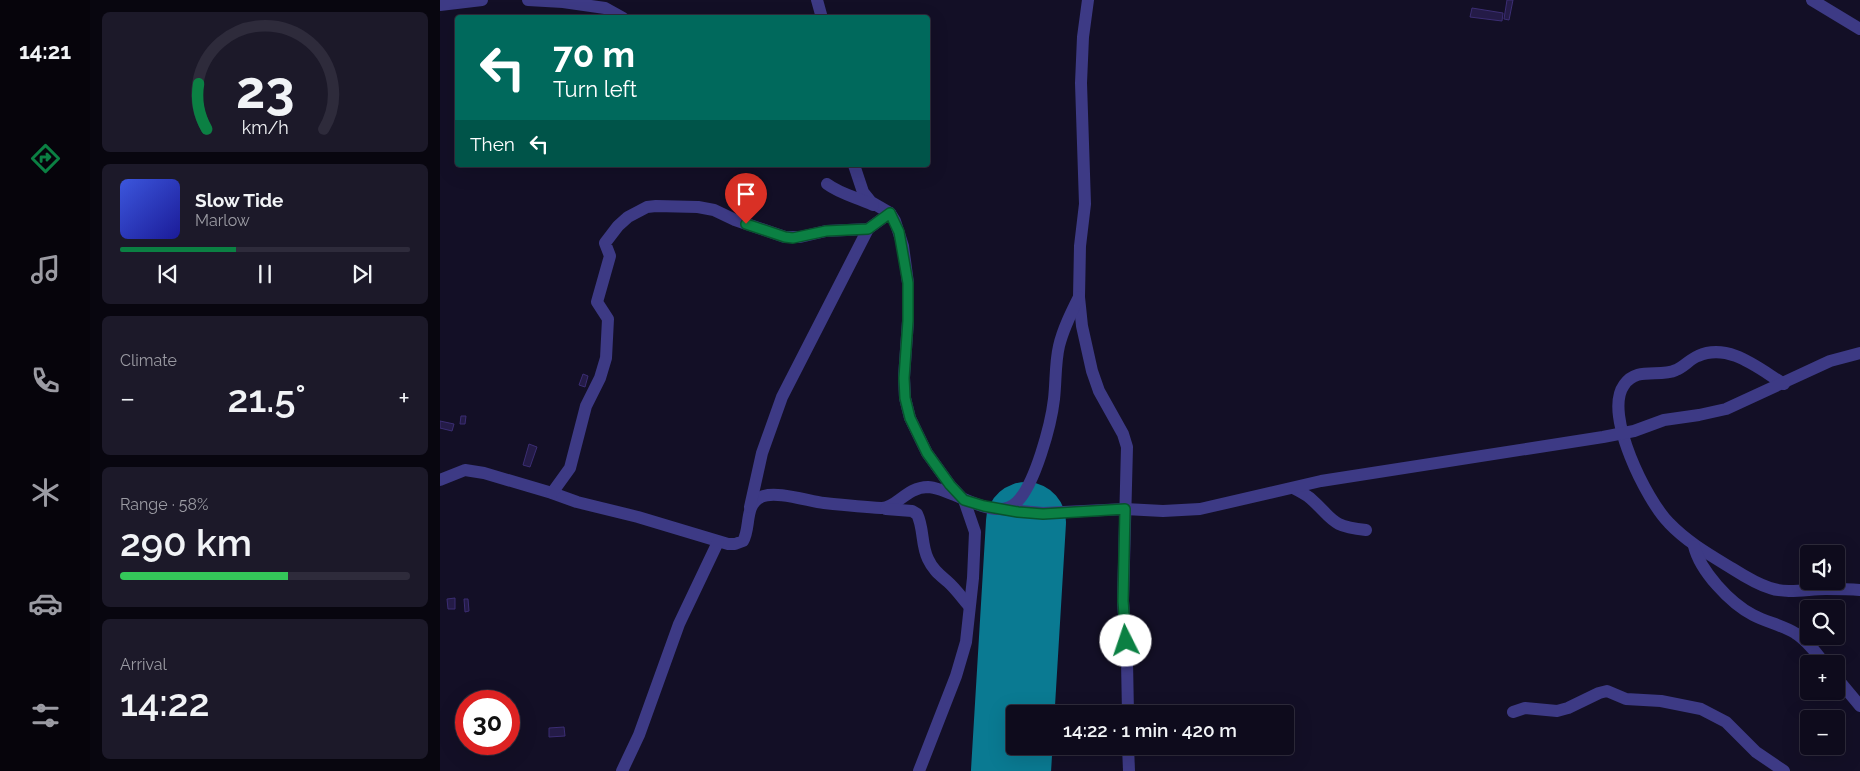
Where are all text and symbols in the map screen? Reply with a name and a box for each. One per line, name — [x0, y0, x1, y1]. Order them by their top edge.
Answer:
text: 70 m — [553, 34, 635, 75]
icon: left — [470, 35, 535, 100]
text: 14:21 — [19, 38, 71, 64]
text: 23 — [236, 59, 294, 120]
text: Turn left — [553, 76, 637, 102]
text: km/h — [241, 117, 289, 138]
icon: left — [525, 130, 553, 158]
text: Then — [470, 133, 515, 155]
icon: directions — [28, 141, 63, 176]
pin — [725, 173, 767, 224]
icon: arrive — [732, 180, 760, 208]
text: Slow Tide — [195, 189, 284, 211]
text: Marlow — [195, 211, 250, 230]
icon: music — [28, 252, 63, 287]
icon: previous — [154, 260, 182, 288]
icon: pause — [251, 260, 279, 288]
icon: next — [348, 260, 376, 288]
text: Climate — [120, 351, 177, 370]
icon: phone — [28, 363, 63, 398]
text: 21.5° — [228, 376, 306, 421]
text: − — [120, 382, 135, 415]
text: + — [398, 382, 410, 415]
icon: climate — [28, 475, 63, 510]
text: Range · 58% — [120, 495, 208, 514]
text: 290 km — [120, 520, 252, 565]
map controls — [1800, 545, 1845, 755]
button: sound — [1800, 545, 1845, 590]
icon: car — [28, 586, 63, 621]
button: search — [1800, 600, 1845, 645]
position arrow — [1099, 614, 1151, 666]
text: Arrival — [120, 655, 167, 674]
button: + — [1800, 655, 1845, 700]
text: 14:22 — [120, 680, 210, 725]
speed limit sign: 30 — [455, 690, 520, 755]
icon: filters — [28, 698, 63, 733]
button: − — [1800, 710, 1845, 755]
text: 14:22 · 1 min · 420 m — [1063, 719, 1237, 741]

